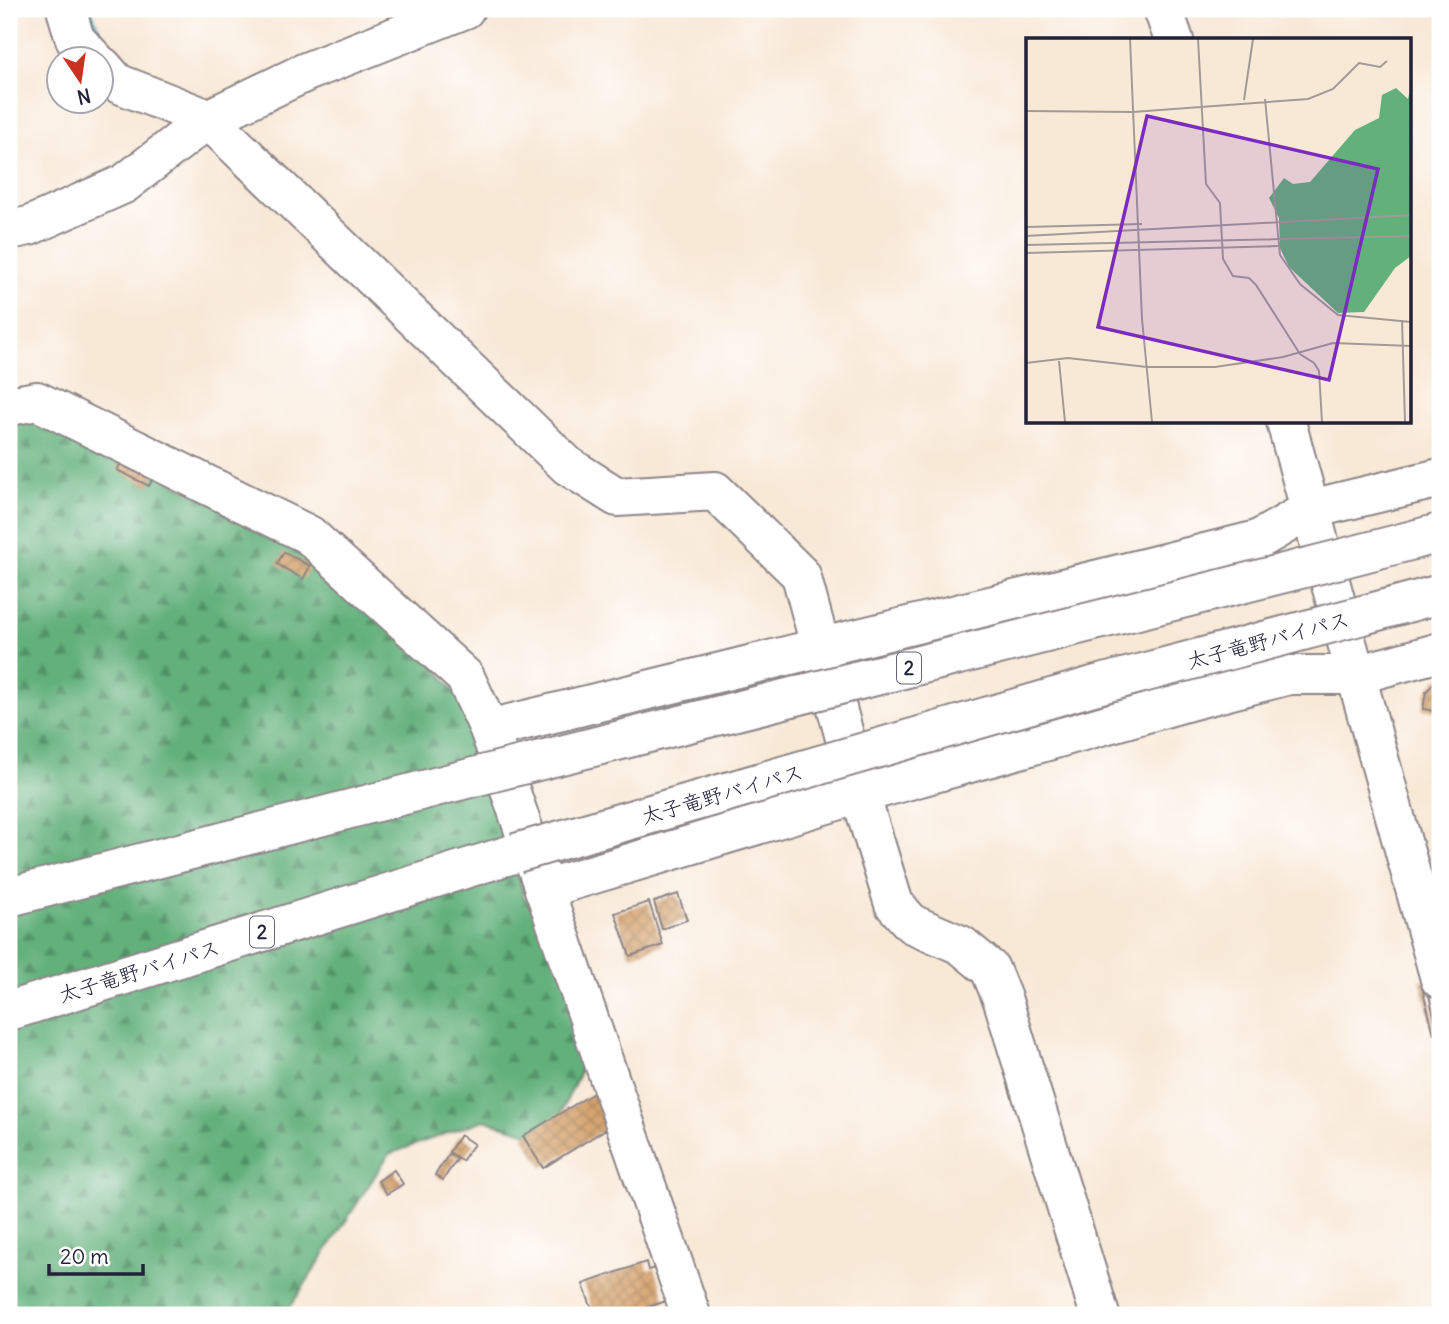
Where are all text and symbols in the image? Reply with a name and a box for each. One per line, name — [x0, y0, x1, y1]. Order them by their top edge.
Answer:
inset map — [1026, 38, 1410, 424]
north arrow — [46, 46, 116, 116]
text: N — [75, 83, 93, 110]
street label: 太子竜野バイパス — [1184, 605, 1352, 675]
road number: 2 — [897, 652, 921, 684]
street label: 太子竜野バイパス — [638, 758, 806, 830]
road number: 2 — [250, 916, 274, 948]
street label: 太子竜野バイパス — [55, 934, 223, 1008]
scale bar — [49, 1233, 144, 1277]
text: 20 m — [60, 1243, 109, 1270]

